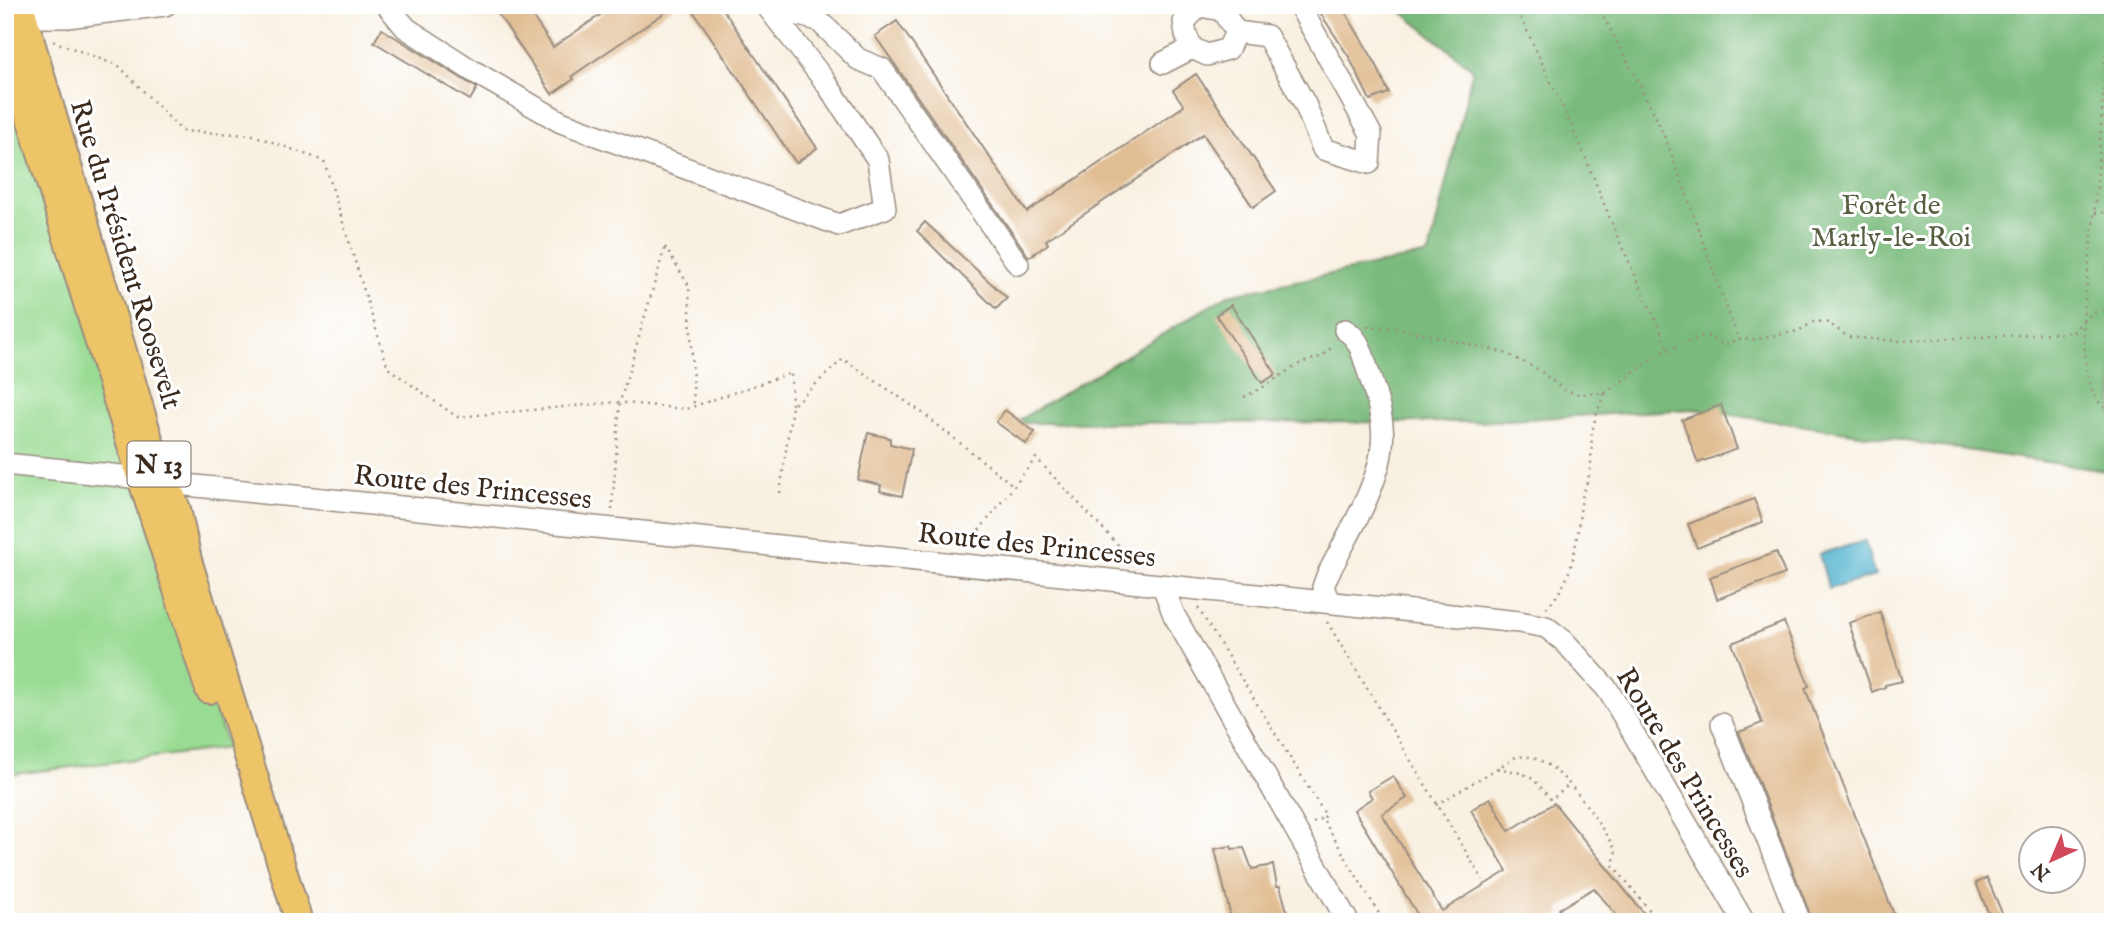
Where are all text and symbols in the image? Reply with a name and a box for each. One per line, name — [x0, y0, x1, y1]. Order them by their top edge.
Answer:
street label: Rue du Président Roosevelt — [61, 96, 188, 414]
park label: Forêt de Marly-le-Roi — [1811, 189, 1971, 256]
road number: N 13 — [128, 442, 190, 486]
street label: Route des Princesses — [352, 459, 593, 518]
street label: Route des Princesses — [916, 517, 1157, 576]
street label: Route des Princesses — [1607, 662, 1760, 885]
north arrow — [2016, 825, 2086, 895]
text: N — [2027, 856, 2057, 886]

